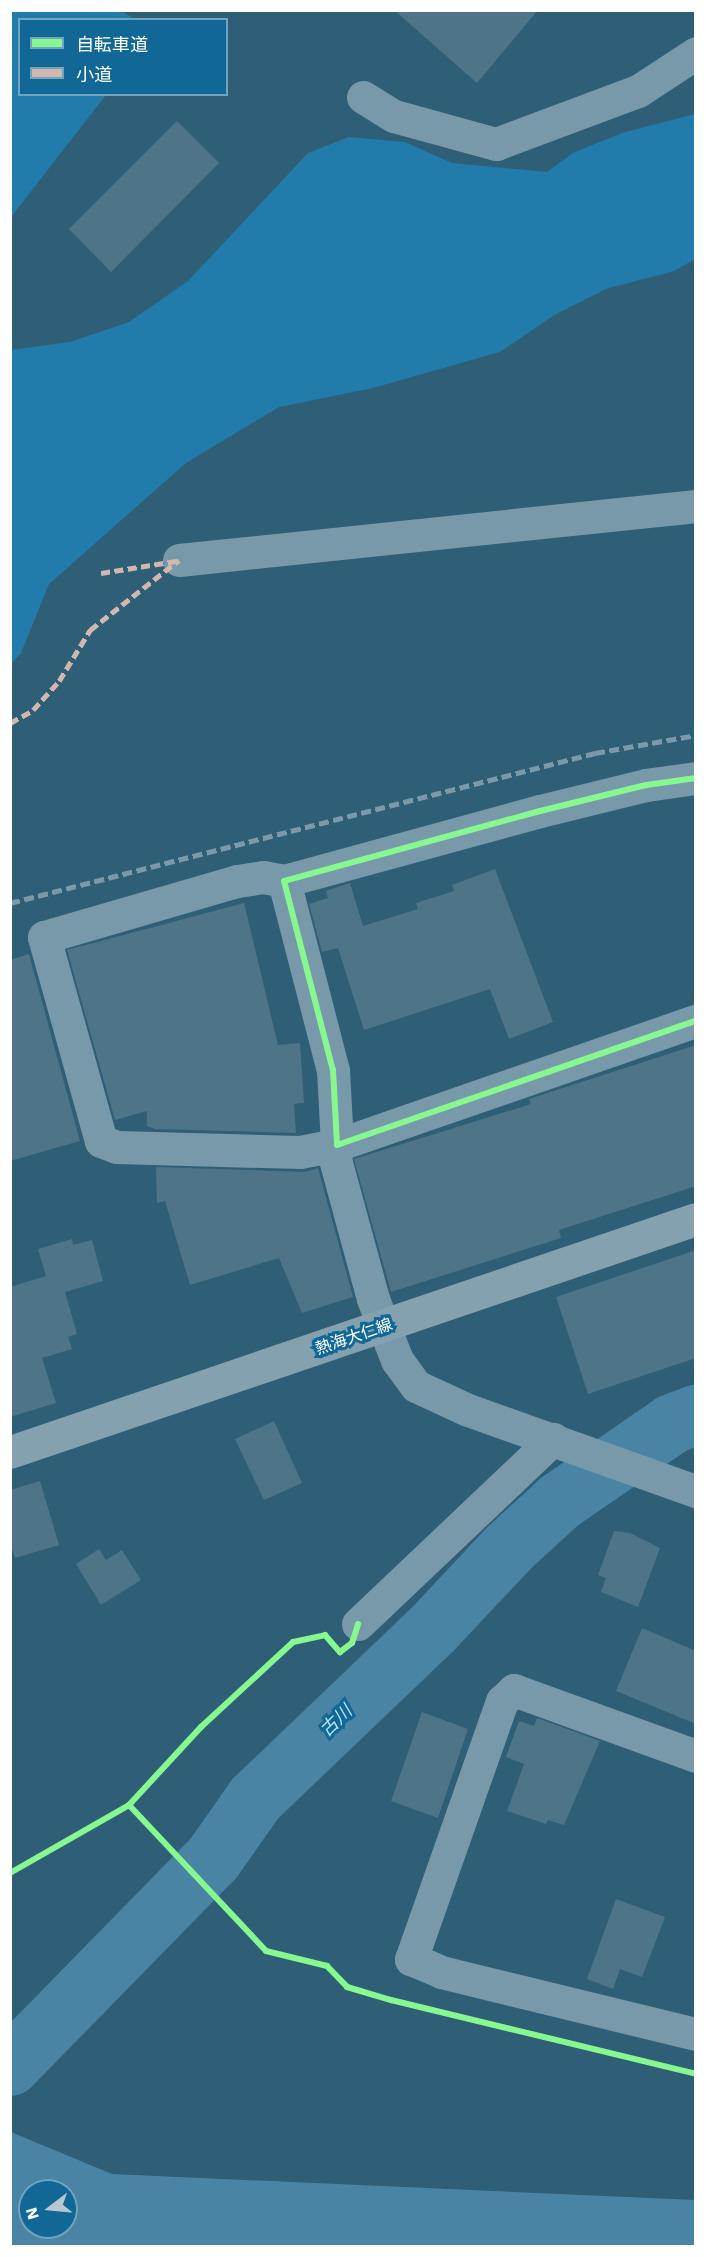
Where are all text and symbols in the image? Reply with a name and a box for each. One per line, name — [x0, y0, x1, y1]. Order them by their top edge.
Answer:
legend — [18, 18, 228, 96]
text: 自転車道 — [76, 34, 148, 55]
text: 小道 — [76, 64, 112, 85]
street label: 熱海大仁線 — [313, 1315, 395, 1359]
water label: 古川 — [316, 1701, 356, 1741]
north arrow — [18, 2179, 78, 2239]
text: N — [21, 2205, 43, 2222]

